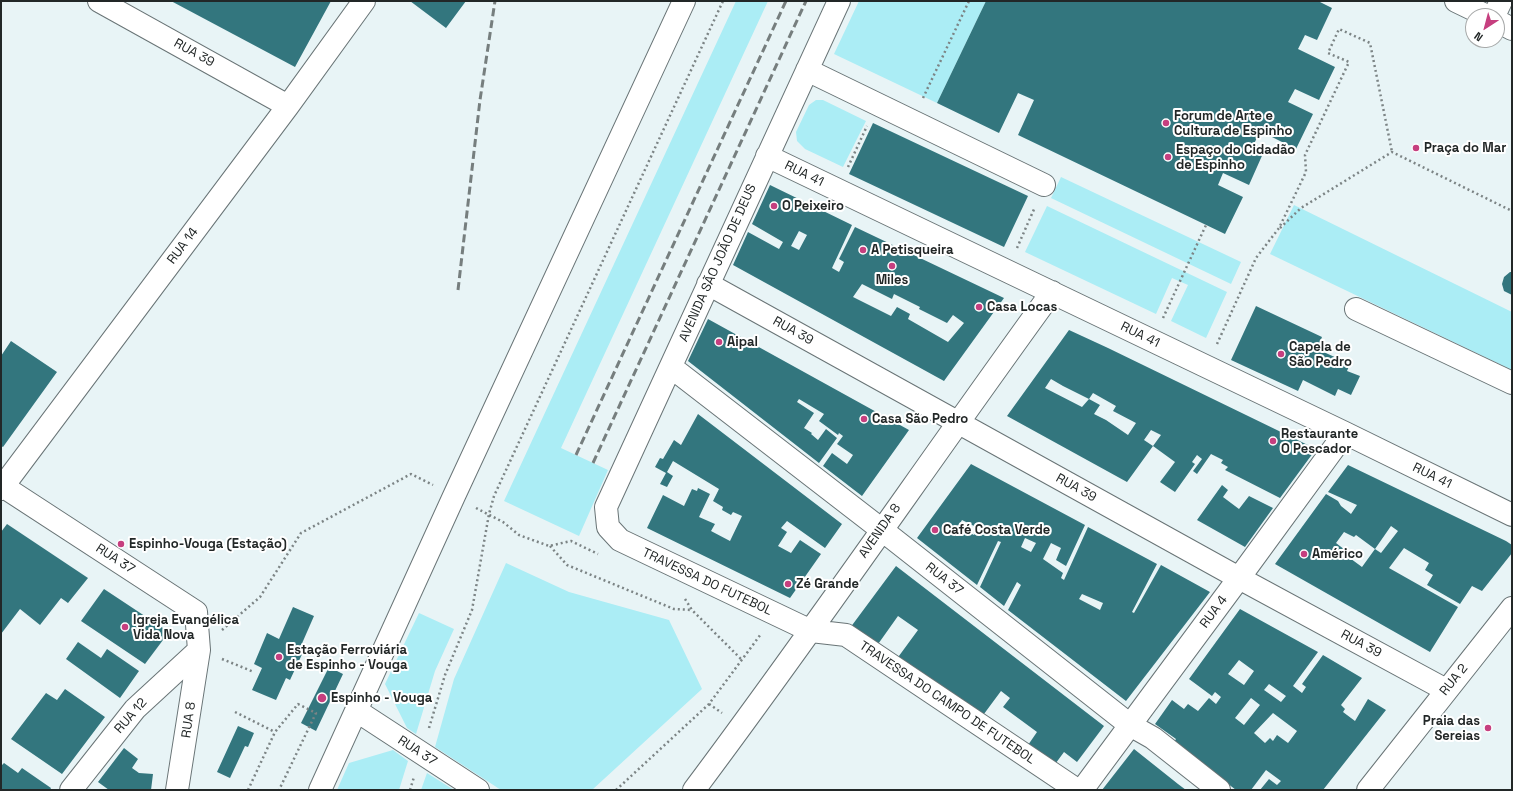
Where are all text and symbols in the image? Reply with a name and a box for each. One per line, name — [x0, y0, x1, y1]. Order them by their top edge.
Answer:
north arrow — [1465, 8, 1505, 48]
text: N — [1471, 29, 1486, 45]
street label: RUA 39 — [171, 36, 217, 70]
place label: Forum de Arte e Cultura de Espinho — [1174, 108, 1292, 139]
marker: Forum de Arte e Cultura de Espinho — [1161, 118, 1171, 128]
place label: Praça do Mar — [1424, 140, 1506, 156]
place label: Espaço do Cidadão de Espinho — [1176, 142, 1295, 173]
marker: Praça do Mar — [1411, 143, 1421, 153]
marker: Espaço do Cidadão de Espinho — [1163, 152, 1173, 162]
street label: RUA 41 — [782, 158, 826, 190]
street label: AVENIDA SÃO JOÃO DE DEUS — [676, 182, 760, 344]
place label: O Peixeiro — [782, 198, 844, 214]
marker: O Peixeiro — [769, 201, 779, 211]
street label: RUA 14 — [164, 225, 202, 267]
place label: A Petisqueira — [871, 242, 953, 258]
marker: A Petisqueira — [858, 245, 868, 255]
marker: Miles — [887, 261, 897, 271]
place label: Miles — [876, 272, 908, 288]
place label: Casa Locas — [987, 299, 1057, 315]
marker: Casa Locas — [974, 302, 984, 312]
street label: RUA 39 — [770, 314, 816, 348]
street label: RUA 41 — [1118, 319, 1162, 351]
place label: Aipal — [727, 334, 758, 350]
marker: Aipal — [714, 337, 724, 347]
place label: Capela de São Pedro — [1289, 339, 1352, 370]
marker: Capela de São Pedro — [1276, 349, 1286, 359]
place label: Casa São Pedro — [872, 411, 968, 427]
marker: Casa São Pedro — [859, 414, 869, 424]
place label: Restaurante O Pescador — [1281, 426, 1358, 457]
marker: Restaurante O Pescador — [1268, 436, 1278, 446]
street label: RUA 41 — [1410, 460, 1454, 492]
street label: RUA 39 — [1053, 471, 1099, 505]
street label: AVENIDA 8 — [856, 501, 904, 561]
place label: Café Costa Verde — [943, 522, 1050, 538]
marker: Café Costa Verde — [930, 525, 940, 535]
place label: Espinho-Vouga (Estação) — [129, 536, 287, 552]
marker: Espinho-Vouga (Estação) — [116, 539, 126, 549]
street label: RUA 37 — [93, 541, 137, 577]
street label: TRAVESSA DO FUTEBOL — [639, 545, 775, 619]
place label: Américo — [1312, 546, 1363, 562]
marker: Américo — [1299, 549, 1309, 559]
street label: RUA 37 — [922, 559, 966, 599]
place label: Zé Grande — [796, 576, 859, 592]
marker: Zé Grande — [783, 579, 793, 589]
street label: RUA 4 — [1197, 593, 1231, 631]
place label: Igreja Evangélica Vida Nova — [133, 612, 239, 643]
marker: Igreja Evangélica Vida Nova — [120, 622, 130, 632]
street label: RUA 39 — [1338, 627, 1384, 661]
street label: TRAVESSA DO CAMPO DE FUTEBOL — [856, 638, 1038, 768]
place label: Estação Ferroviária de Espinho - Vouga — [287, 642, 407, 673]
marker: Estação Ferroviária de Espinho - Vouga — [274, 652, 284, 662]
street label: RUA 2 — [1437, 661, 1471, 699]
place label: Espinho - Vouga — [331, 690, 432, 706]
marker: Espinho - Vouga — [316, 692, 328, 704]
street label: RUA 12 — [112, 695, 150, 737]
street label: RUA 8 — [179, 701, 199, 739]
place label: Praia das Sereias — [1423, 713, 1480, 744]
marker: Praia das Sereias — [1483, 723, 1493, 733]
street label: RUA 37 — [395, 733, 439, 769]

